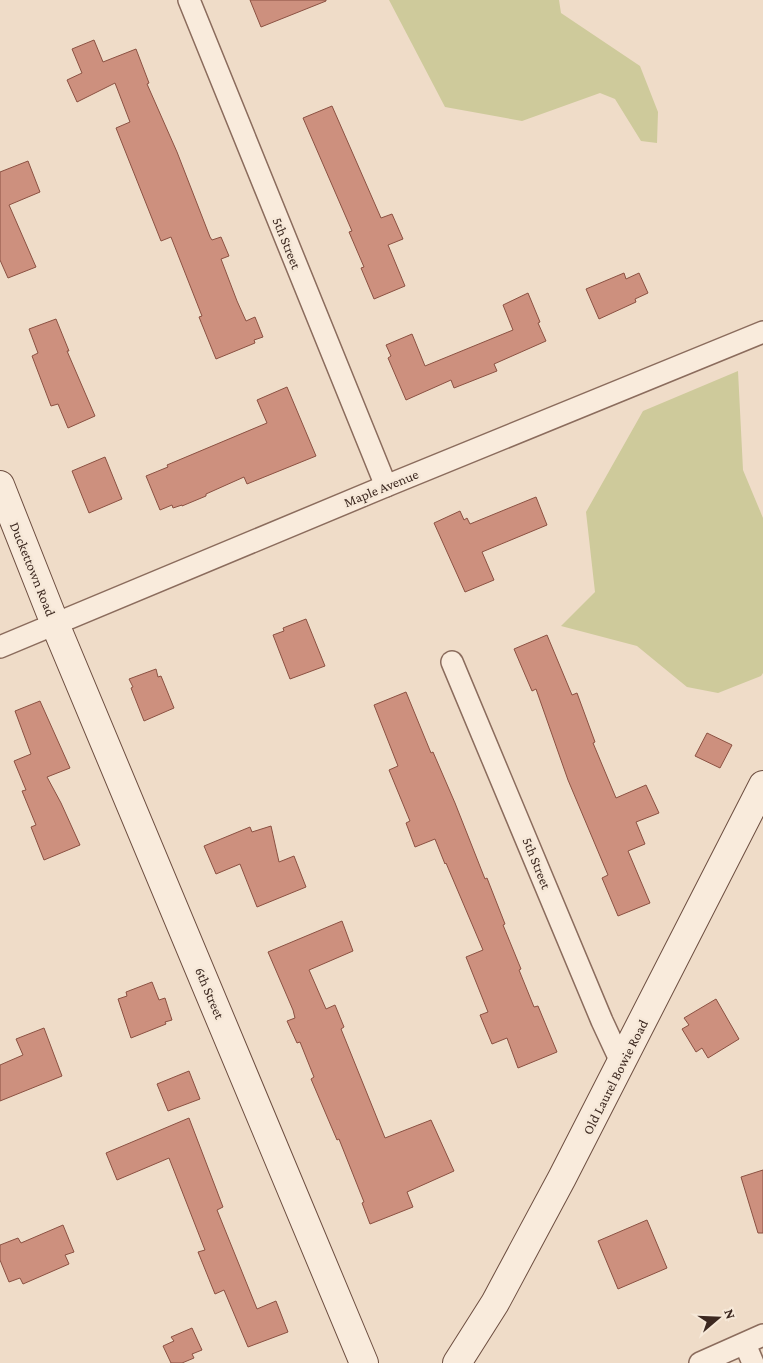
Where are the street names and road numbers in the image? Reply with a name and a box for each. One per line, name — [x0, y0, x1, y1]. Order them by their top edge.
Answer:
street label: 5th Street — [269, 215, 305, 271]
street label: Maple Avenue — [341, 466, 421, 510]
street label: Duckettown Road — [7, 520, 59, 619]
street label: 5th Street — [519, 835, 555, 891]
street label: 6th Street — [192, 965, 228, 1022]
street label: Old Laurel Bowie Road — [579, 1016, 651, 1137]

